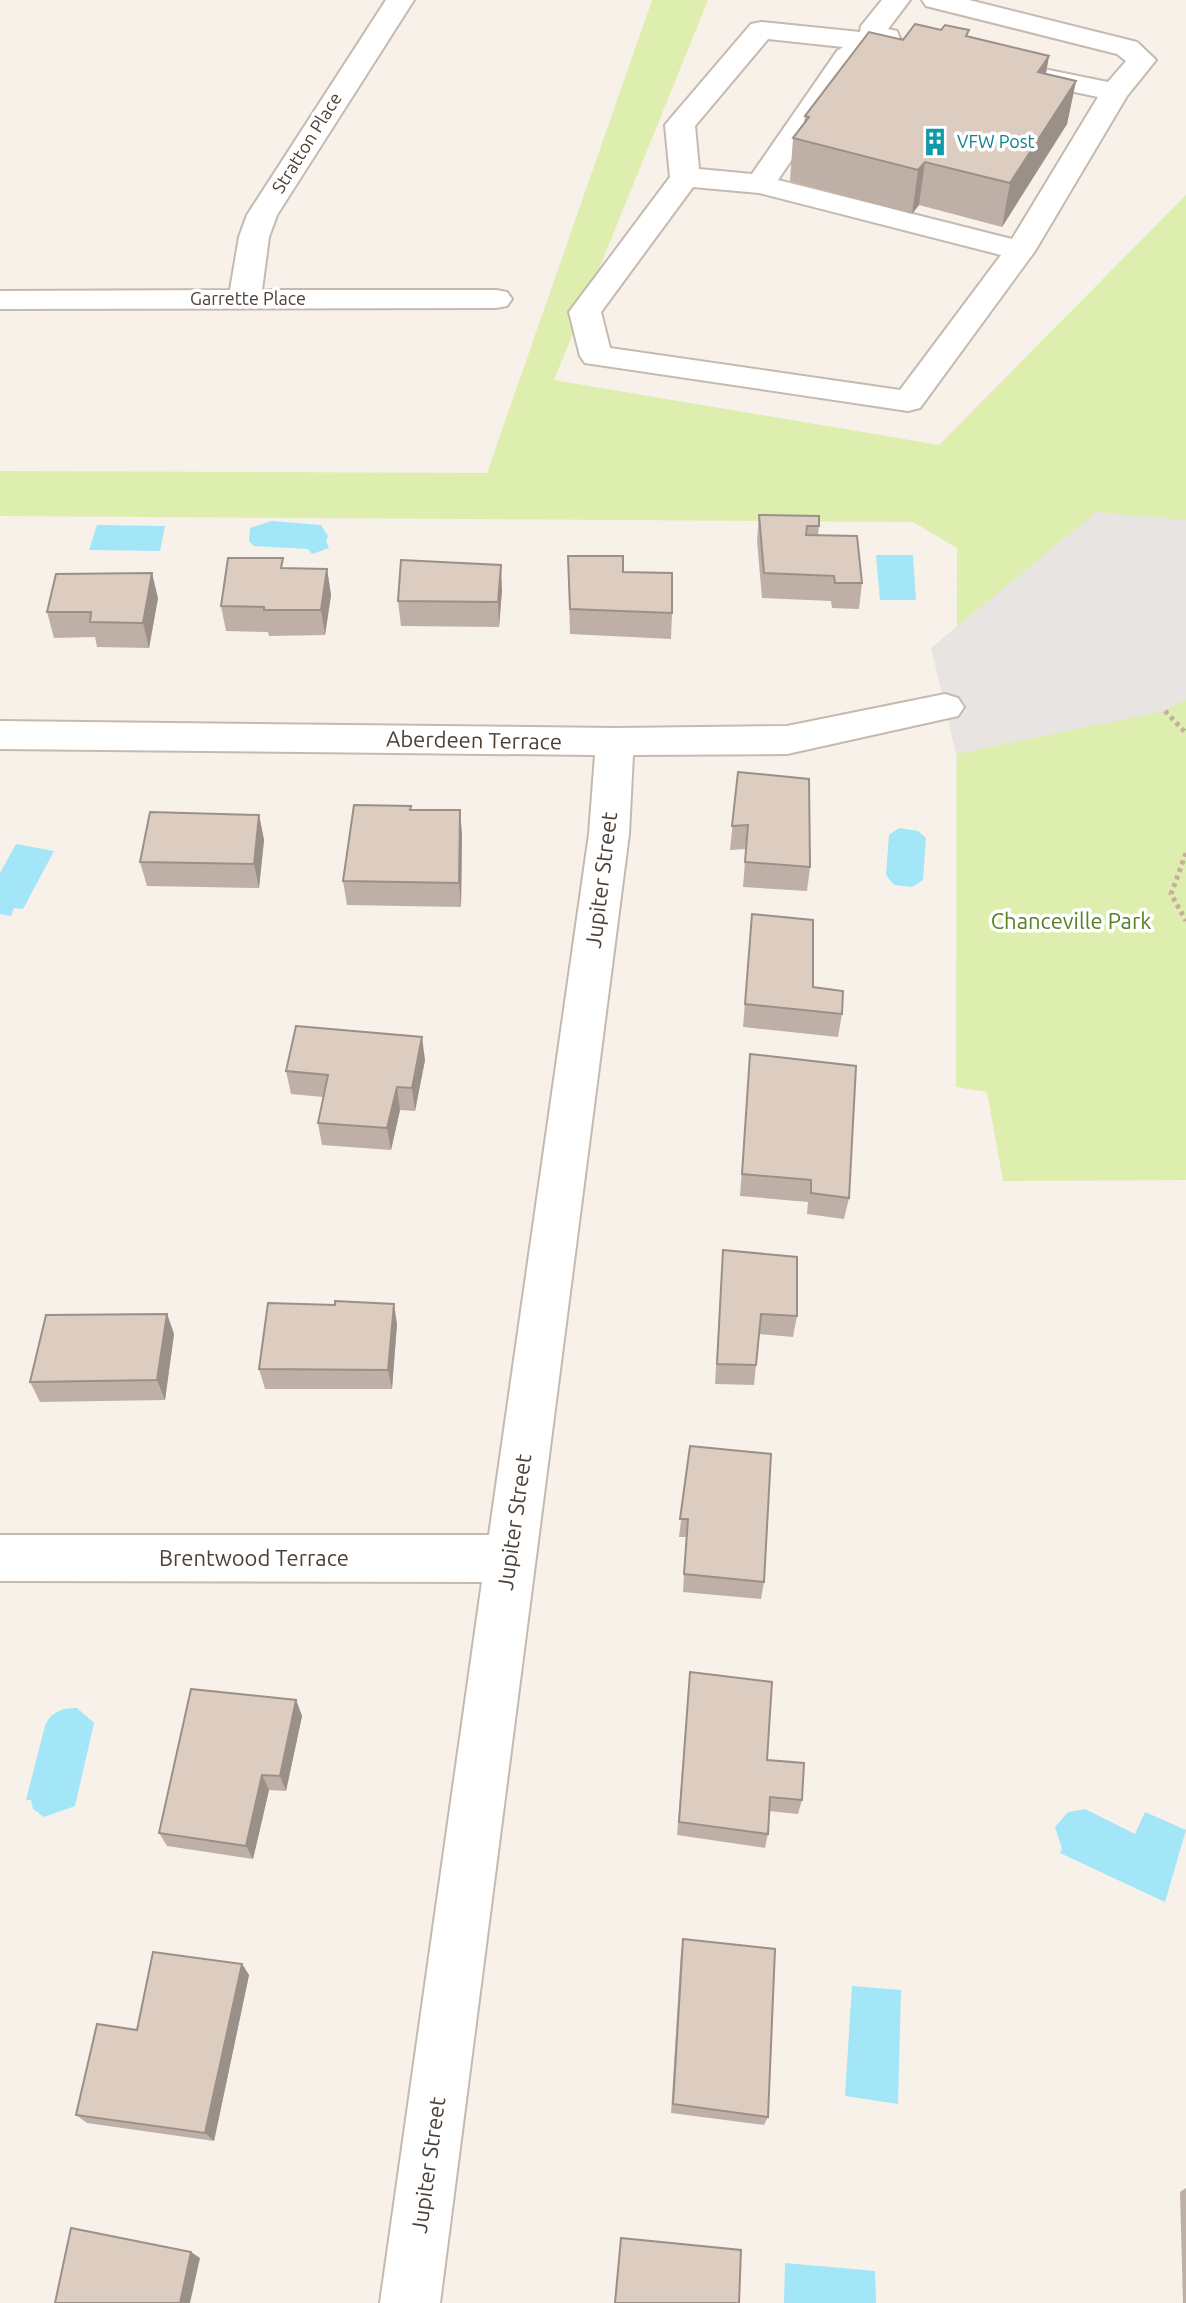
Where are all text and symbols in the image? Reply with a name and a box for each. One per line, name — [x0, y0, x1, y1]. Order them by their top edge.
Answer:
street label: Stratton Place — [267, 89, 345, 196]
building icon: VFW Post — [920, 127, 950, 157]
place label: VFW Post — [957, 131, 1035, 151]
street label: Garrette Place — [190, 288, 306, 308]
street label: Aberdeen Terrace — [386, 725, 562, 754]
street label: Jupiter Street — [580, 810, 621, 950]
park label: Chanceville Park — [991, 908, 1151, 933]
street label: Jupiter Street — [492, 1452, 535, 1592]
street label: Brentwood Terrace — [159, 1545, 349, 1570]
street label: Jupiter Street — [406, 2095, 449, 2235]

